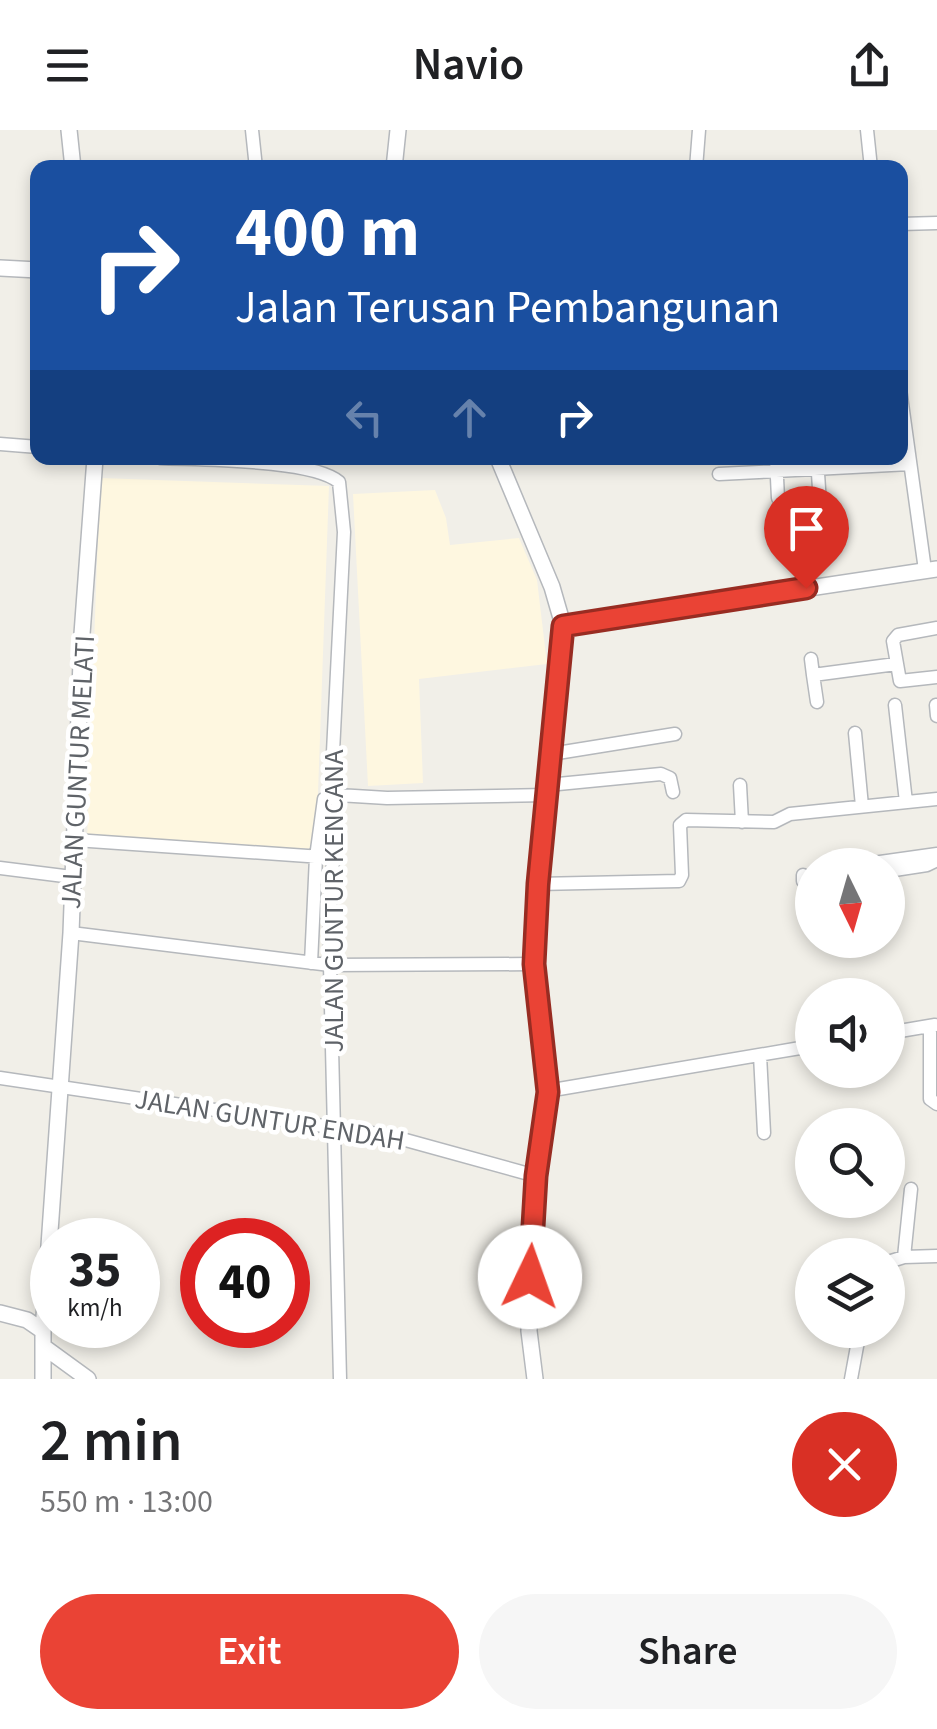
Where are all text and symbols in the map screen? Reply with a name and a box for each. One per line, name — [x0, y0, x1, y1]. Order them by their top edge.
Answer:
text: Navio — [413, 33, 524, 97]
icon: menu — [40, 38, 95, 93]
icon: share — [842, 38, 897, 93]
text: 400 m — [235, 183, 420, 283]
icon: right — [70, 200, 200, 330]
text: Jalan Terusan Pembangunan — [235, 276, 780, 340]
icon: left — [337, 390, 392, 445]
icon: ahead — [442, 390, 497, 445]
icon: right — [547, 390, 602, 445]
pin — [764, 486, 849, 589]
icon: arrive — [779, 501, 834, 556]
street label: JALAN GUNTUR MELATI — [51, 634, 105, 910]
street label: JALAN GUNTUR KENCANA — [314, 749, 354, 1052]
north arrow — [795, 848, 905, 958]
map controls — [795, 848, 905, 1348]
button: sound — [795, 978, 905, 1088]
street label: JALAN GUNTUR ENDAH — [132, 1079, 408, 1161]
button: search — [795, 1108, 905, 1218]
speed limit sign: 40 — [180, 1218, 310, 1348]
position arrow — [478, 1225, 582, 1329]
text: 35 — [69, 1235, 121, 1306]
button: layers — [795, 1238, 905, 1348]
text: km/h — [67, 1290, 123, 1326]
text: 2 min — [40, 1399, 183, 1484]
button: close — [792, 1412, 897, 1517]
text: 550 m · 13:00 — [40, 1479, 213, 1525]
button: Exit — [40, 1594, 459, 1709]
button: Share — [479, 1594, 897, 1709]

